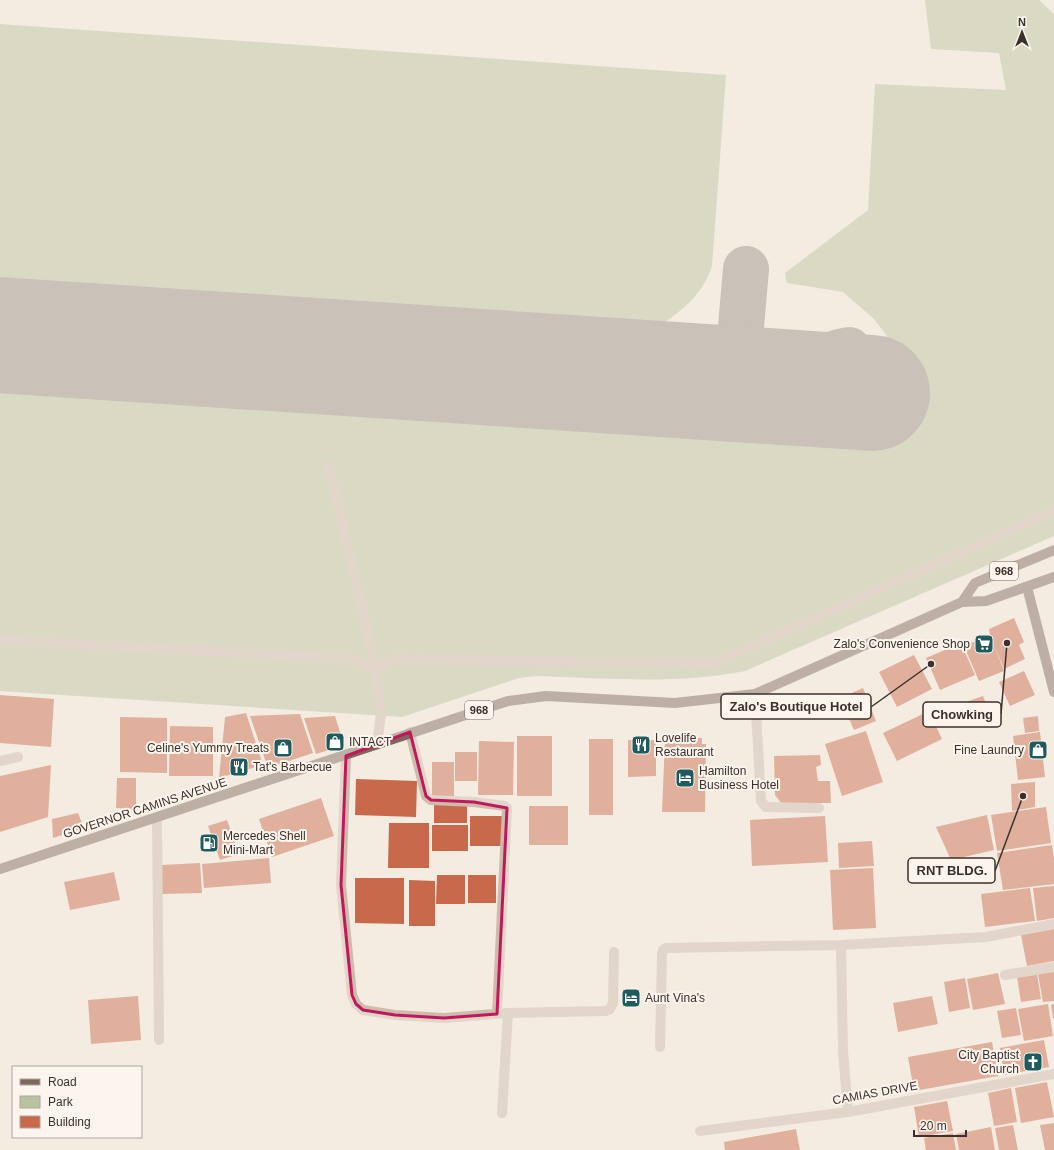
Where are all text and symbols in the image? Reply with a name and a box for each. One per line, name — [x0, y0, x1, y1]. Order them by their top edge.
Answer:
north arrow — [1002, 12, 1042, 52]
text: N — [1018, 16, 1026, 28]
road number: 968 — [990, 562, 1018, 580]
supermarket icon: Zalo's Convenience Shop — [973, 633, 995, 655]
place label: Zalo's Convenience Shop — [834, 637, 970, 651]
callout: Zalo's Boutique Hotel — [721, 694, 871, 719]
text: Zalo's Boutique Hotel — [729, 699, 863, 714]
road number: 968 — [465, 701, 493, 719]
callout: Chowking — [923, 702, 1001, 727]
text: Chowking — [931, 707, 993, 722]
shop icon: INTACT — [324, 731, 346, 753]
place label: Lovelife Restaurant — [655, 731, 714, 759]
restaurant icon: Lovelife Restaurant — [630, 734, 652, 756]
place label: INTACT — [349, 735, 392, 749]
shop icon: Celine's Yummy Treats — [272, 737, 294, 759]
shop icon: Fine Laundry — [1027, 739, 1049, 761]
place label: Celine's Yummy Treats — [147, 741, 269, 755]
place label: Fine Laundry — [954, 743, 1024, 757]
restaurant icon: Tat's Barbecue — [228, 756, 250, 778]
place label: Tat's Barbecue — [253, 760, 332, 774]
place label: Hamilton Business Hotel — [699, 764, 779, 792]
hotel icon: Hamilton Business Hotel — [674, 767, 696, 789]
street label: GOVERNOR CAMINS AVENUE — [61, 775, 229, 841]
place label: Mercedes Shell Mini-Mart — [223, 829, 306, 857]
fuel station icon: Mercedes Shell Mini-Mart — [198, 832, 220, 854]
callout: RNT BLDG. — [908, 858, 995, 883]
text: RNT BLDG. — [917, 863, 987, 878]
hotel icon: Aunt Vina's — [620, 987, 642, 1009]
place label: Aunt Vina's — [645, 991, 705, 1005]
place label: City Baptist Church — [958, 1048, 1020, 1076]
church icon: City Baptist Church — [1022, 1051, 1044, 1073]
legend — [12, 1066, 142, 1138]
text: Road — [48, 1075, 77, 1089]
street label: CAMIAS DRIVE — [831, 1079, 919, 1107]
text: Park — [48, 1095, 74, 1109]
scale bar — [914, 1112, 966, 1138]
text: Building — [48, 1115, 91, 1129]
text: 20 m — [920, 1119, 947, 1133]

